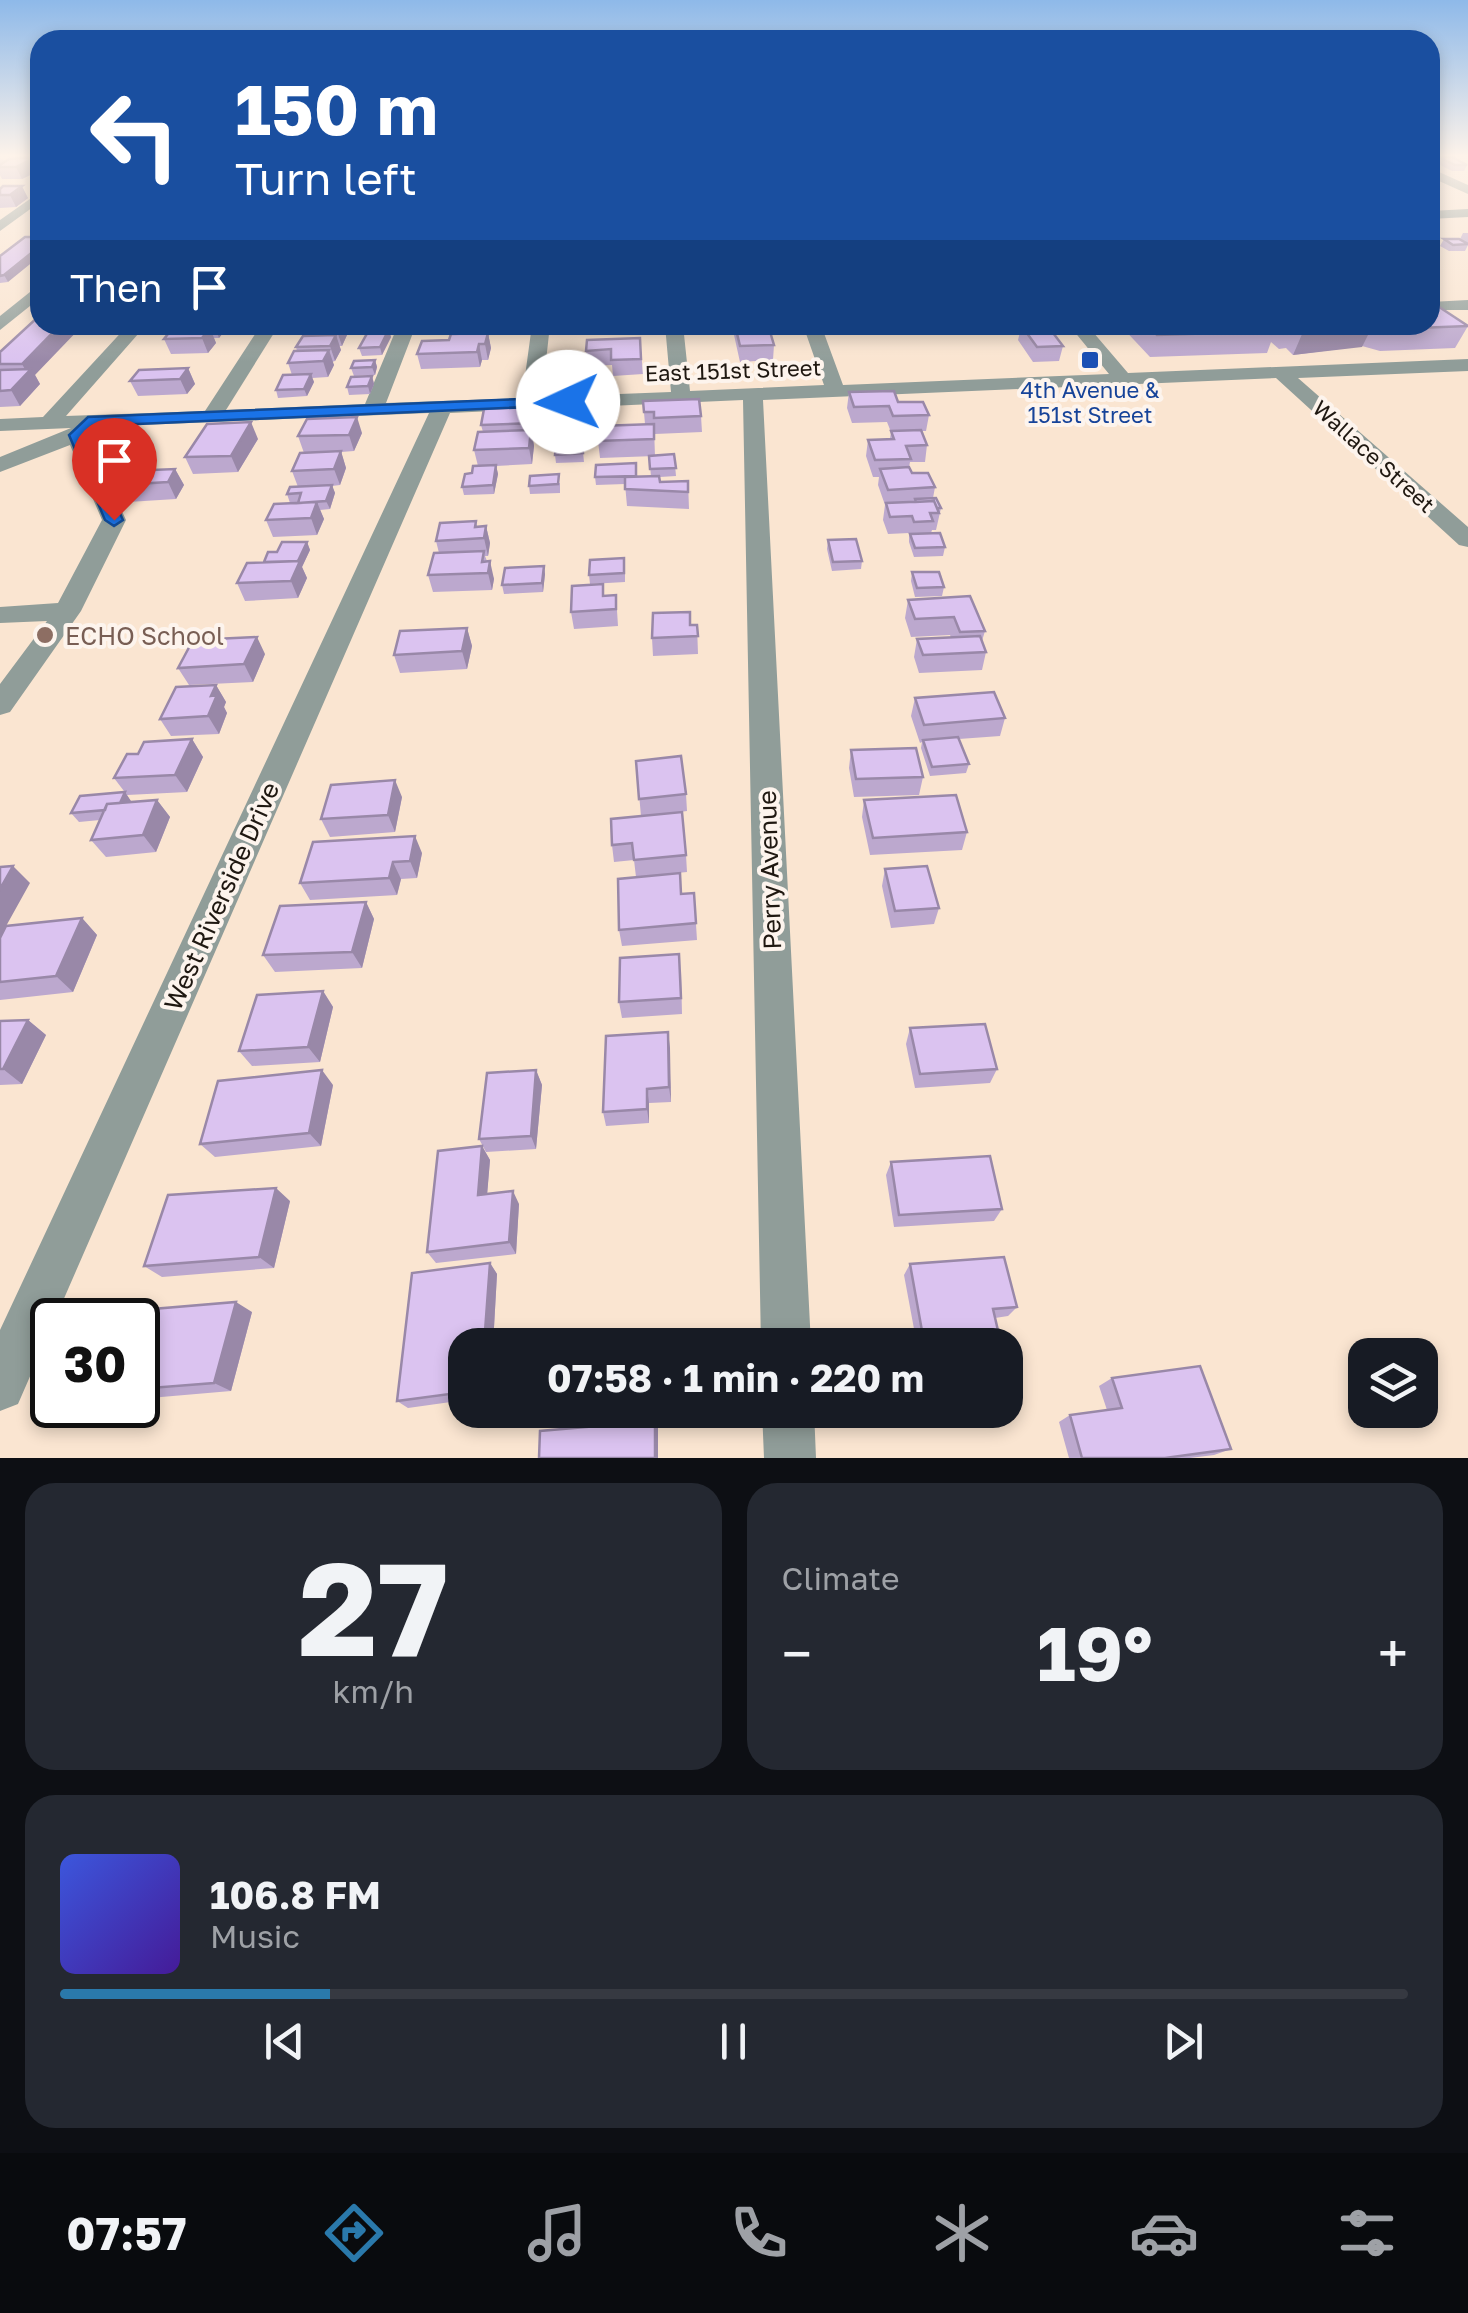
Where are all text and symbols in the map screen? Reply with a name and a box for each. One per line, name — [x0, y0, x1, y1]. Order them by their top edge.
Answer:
text: 150 m — [235, 66, 438, 150]
icon: left — [70, 70, 200, 200]
text: Turn left — [235, 151, 417, 205]
icon: arrive — [182, 260, 237, 315]
text: Then — [70, 265, 162, 310]
marker: 4th Avenue & 151st Street — [1079, 349, 1101, 371]
position arrow — [516, 350, 620, 454]
street label: East 151st Street — [644, 353, 822, 387]
place label: 4th Avenue & 151st Street — [1020, 376, 1160, 428]
street label: Wallace Street — [1308, 394, 1440, 518]
pin — [72, 418, 157, 521]
icon: arrive — [87, 433, 142, 488]
place label: ECHO School — [65, 620, 224, 651]
marker: ECHO School — [34, 624, 56, 646]
street label: West Riverside Drive — [157, 777, 285, 1015]
street label: Perry Avenue — [751, 790, 787, 950]
speed limit sign: 30 — [30, 1298, 160, 1428]
map controls — [1348, 1338, 1438, 1428]
button: layers — [1348, 1338, 1438, 1428]
text: 07:58 · 1 min · 220 m — [547, 1355, 924, 1400]
text: 27 — [298, 1529, 448, 1685]
text: Climate — [782, 1559, 900, 1597]
text: 19° — [1037, 1607, 1153, 1698]
text: − — [782, 1620, 812, 1686]
text: + — [1378, 1620, 1408, 1686]
text: km/h — [333, 1672, 414, 1710]
text: 106.8 FM — [210, 1872, 381, 1917]
text: Music — [210, 1917, 300, 1955]
icon: previous — [257, 2014, 312, 2069]
icon: pause — [706, 2014, 761, 2069]
icon: next — [1156, 2014, 1211, 2069]
icon: directions — [319, 2198, 389, 2268]
icon: music — [522, 2198, 592, 2268]
icon: phone — [724, 2198, 794, 2268]
icon: climate — [927, 2198, 997, 2268]
icon: car — [1129, 2198, 1199, 2268]
icon: filters — [1332, 2198, 1402, 2268]
text: 07:57 — [66, 2206, 186, 2260]

